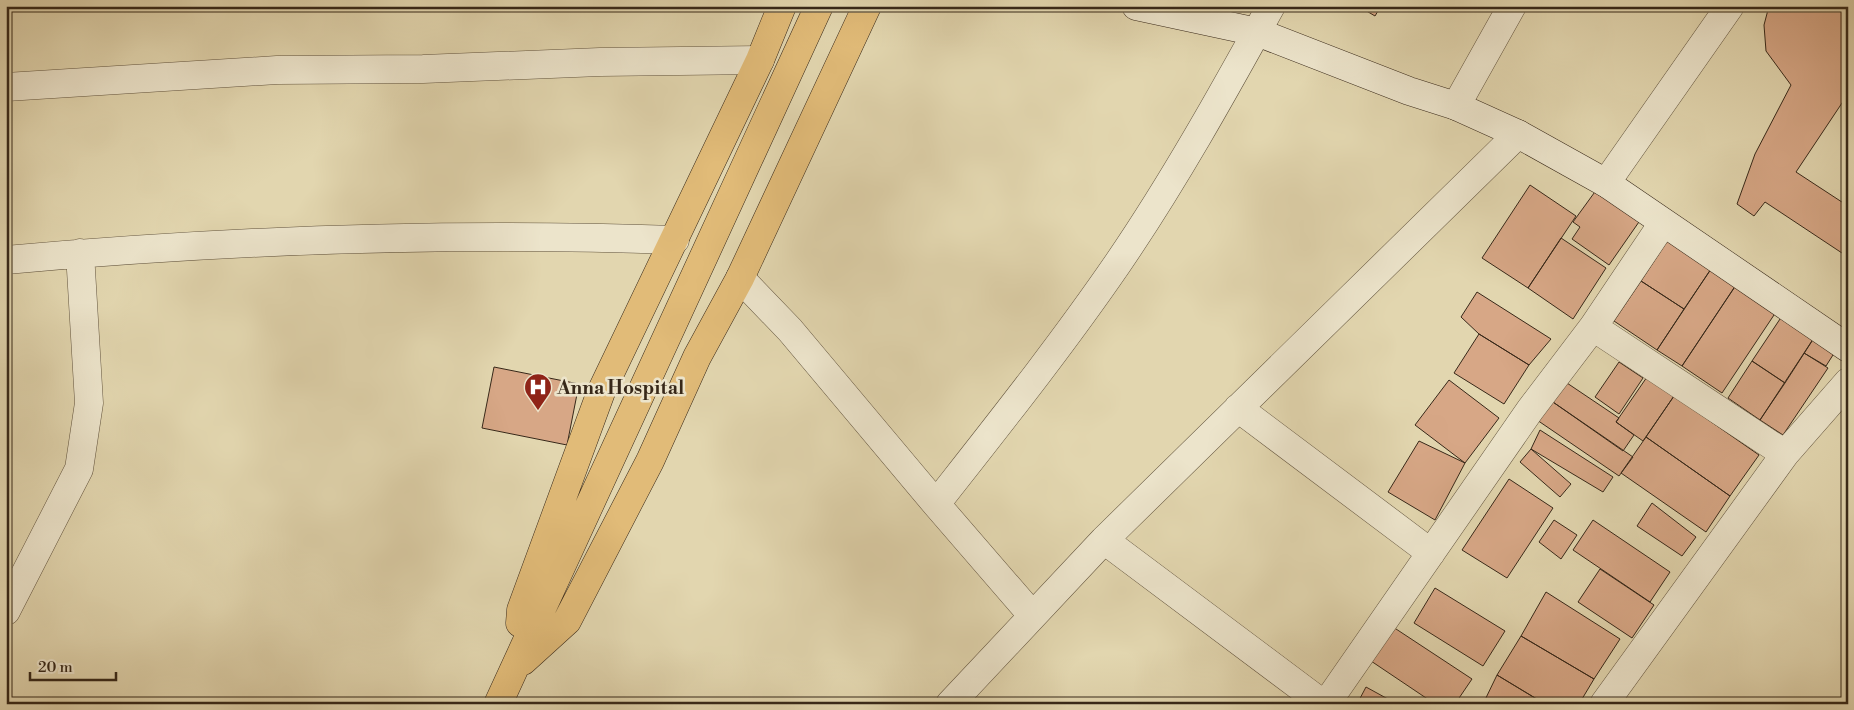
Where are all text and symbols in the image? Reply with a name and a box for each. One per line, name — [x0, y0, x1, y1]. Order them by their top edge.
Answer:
hospital icon: Anna Hospital — [523, 372, 553, 411]
place label: Anna Hospital — [556, 376, 684, 400]
scale bar — [30, 650, 116, 682]
text: 20 m — [38, 658, 73, 677]

